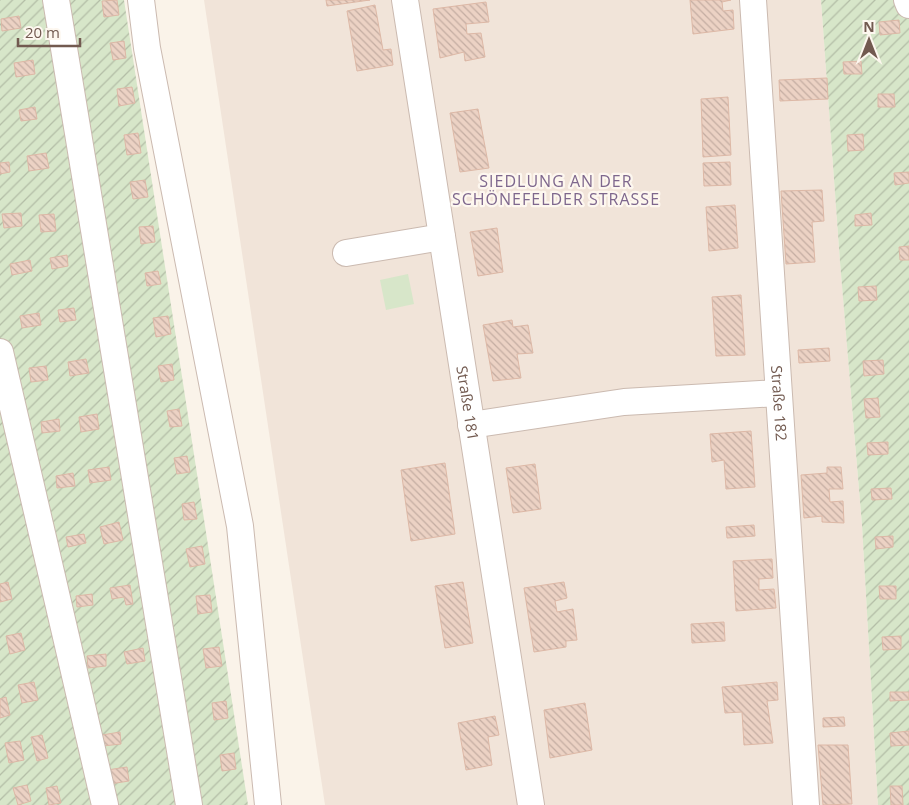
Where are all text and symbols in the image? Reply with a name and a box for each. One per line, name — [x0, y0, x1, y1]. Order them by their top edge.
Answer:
scale bar — [18, 15, 80, 47]
north arrow — [844, 15, 894, 65]
text: N — [863, 17, 875, 36]
text: 20 m — [25, 22, 60, 42]
district label: SIEDLUNG AN DER SCHÖNEFELDER STRASSE — [452, 170, 660, 210]
street label: Straße 181 — [452, 364, 484, 442]
street label: Straße 182 — [767, 365, 792, 441]

